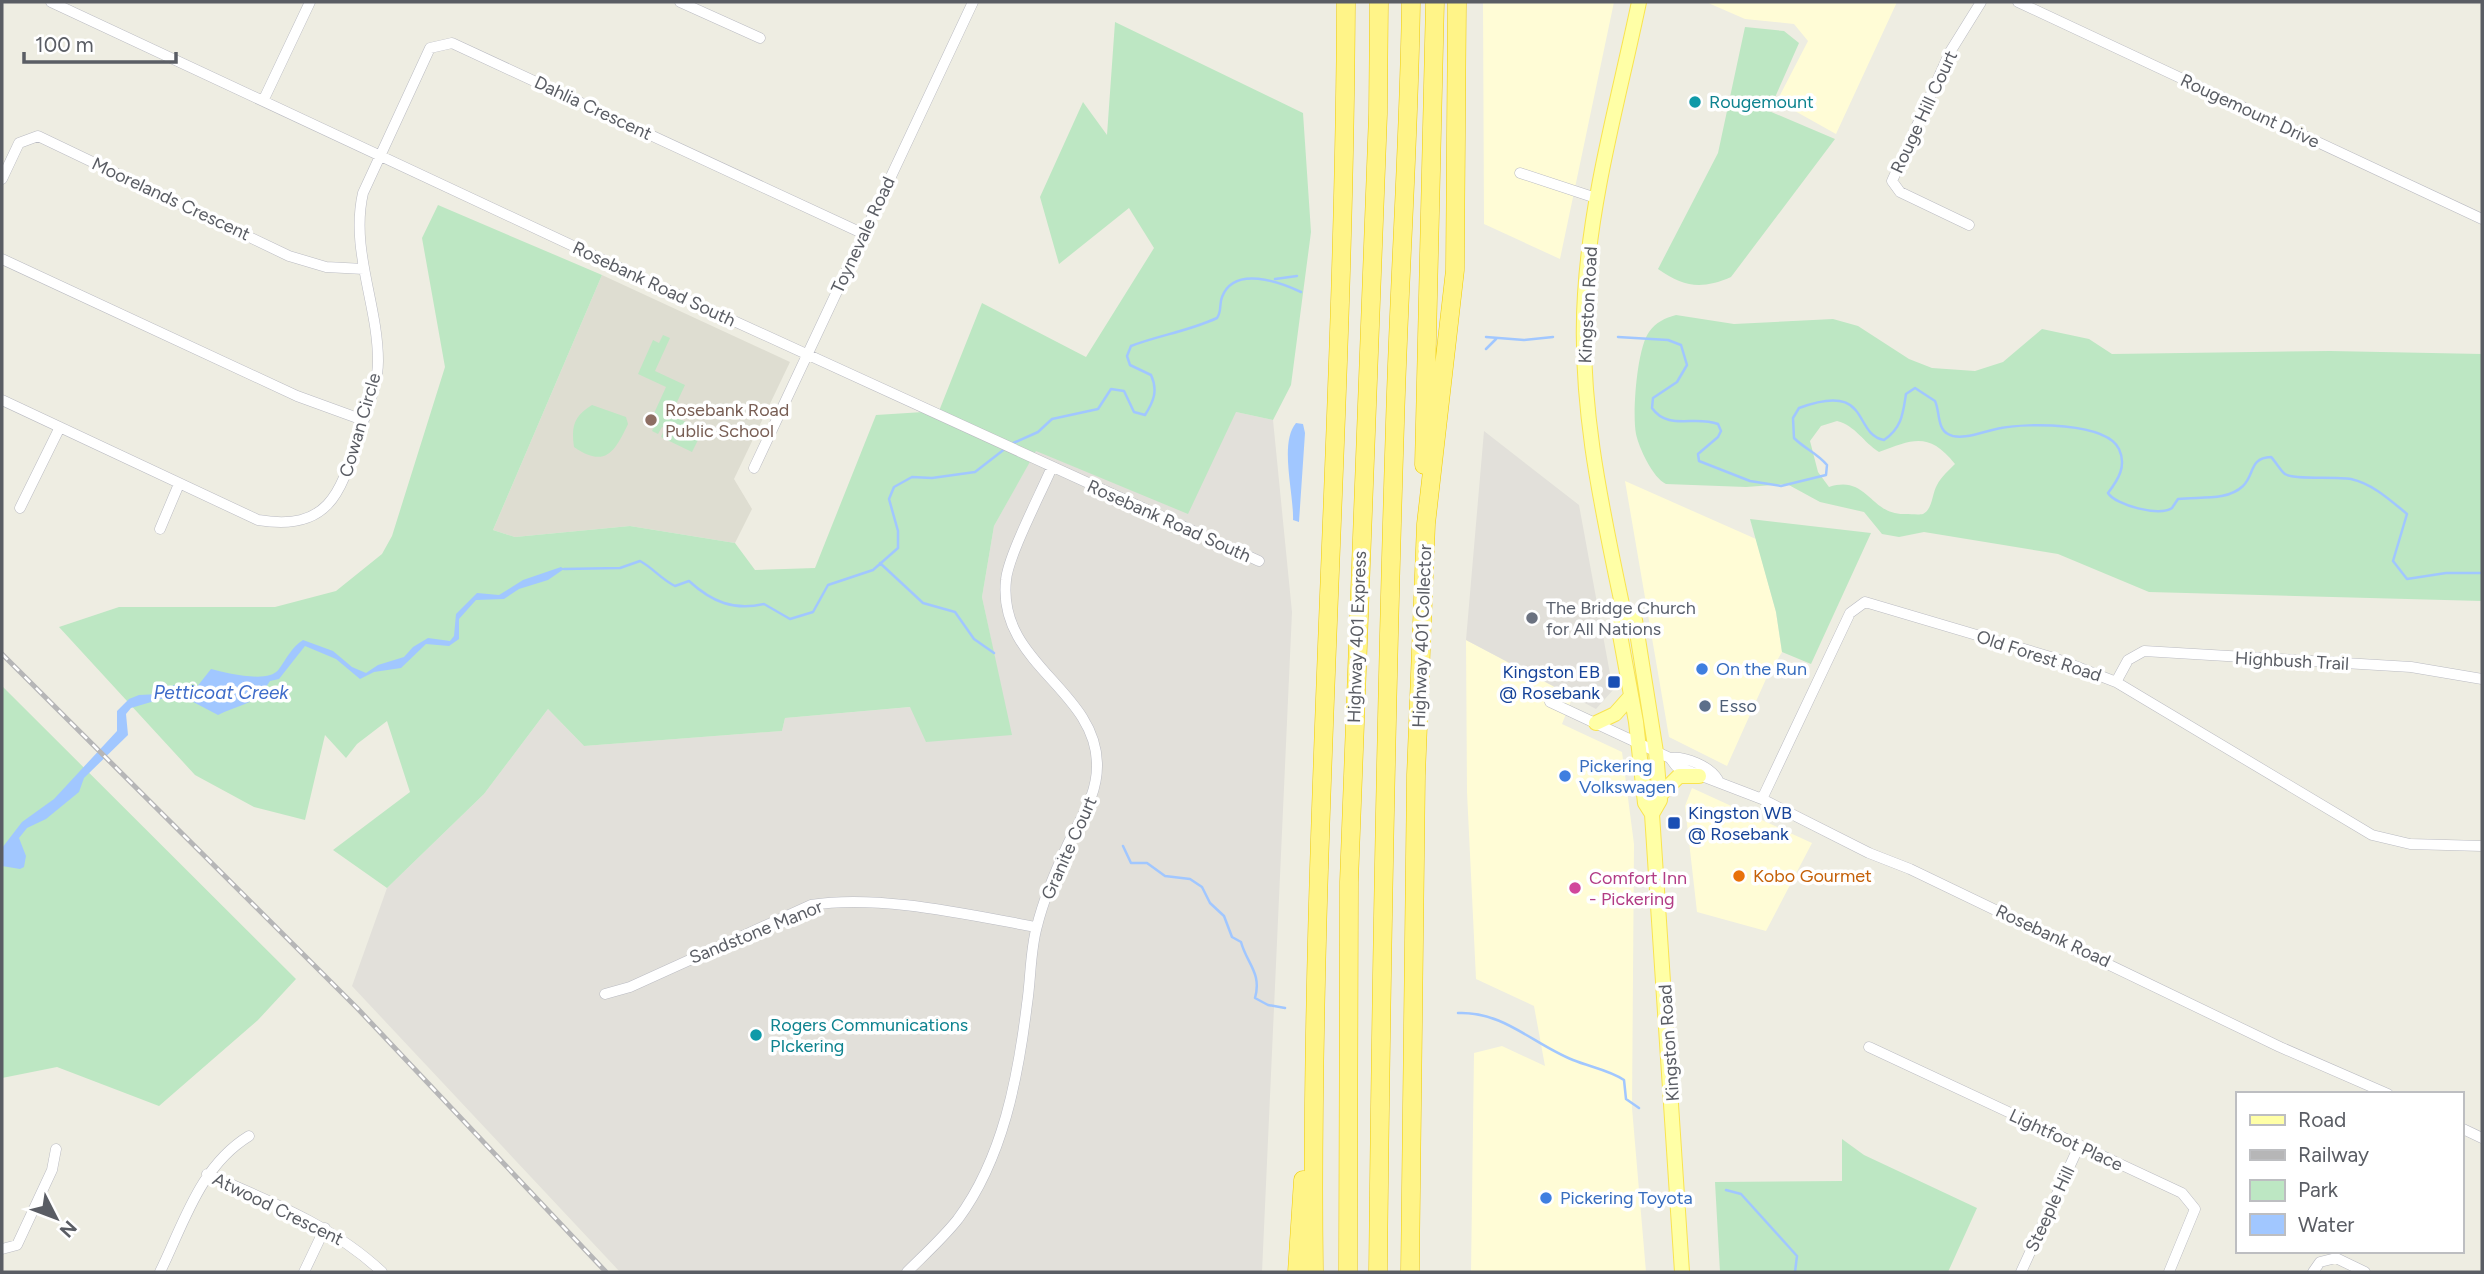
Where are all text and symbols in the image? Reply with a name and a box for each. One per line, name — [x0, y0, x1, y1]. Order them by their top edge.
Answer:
scale bar — [24, 21, 177, 65]
text: 100 m — [35, 32, 94, 57]
street label: Rouge Hill Court — [1886, 47, 1962, 177]
street label: Rougemount Drive — [2177, 69, 2323, 153]
street label: Dahlia Crescent — [531, 71, 655, 145]
place label: Rougemount — [1709, 91, 1814, 113]
marker: Rougemount — [1687, 94, 1703, 110]
street label: Moorelands Crescent — [88, 153, 254, 245]
street label: Toynevale Road — [826, 173, 900, 297]
street label: Rosebank Road South — [569, 237, 739, 331]
street label: Kingston Road — [1574, 246, 1602, 364]
street label: Cowan Circle — [335, 370, 385, 480]
place label: Rosebank Road Public School — [665, 399, 789, 442]
marker: Rosebank Road Public School — [643, 412, 659, 428]
street label: Rosebank Road South — [1084, 475, 1254, 567]
street label: Highway 401 Collector — [1408, 544, 1436, 728]
street label: Highway 401 Express — [1343, 551, 1371, 723]
place label: The Bridge Church for All Nations — [1546, 597, 1696, 640]
marker: The Bridge Church for All Nations — [1524, 610, 1540, 626]
street label: Old Forest Road — [1974, 625, 2104, 687]
street label: Highbush Trail — [2234, 647, 2350, 675]
place label: On the Run — [1716, 658, 1807, 680]
place label: Kingston EB @ Rosebank — [1499, 661, 1600, 704]
marker: On the Run — [1694, 661, 1710, 677]
marker: Kingston EB @ Rosebank — [1606, 674, 1622, 690]
water label: Petticoat Creek — [153, 681, 289, 704]
place label: Esso — [1719, 695, 1757, 717]
marker: Esso — [1697, 698, 1713, 714]
place label: Pickering Volkswagen — [1579, 755, 1676, 798]
marker: Pickering Volkswagen — [1557, 768, 1573, 784]
street label: Granite Court — [1036, 793, 1102, 903]
place label: Kingston WB @ Rosebank — [1688, 802, 1792, 845]
marker: Kingston WB @ Rosebank — [1666, 815, 1682, 831]
place label: Kobo Gourmet — [1753, 865, 1872, 887]
place label: Comfort Inn - Pickering — [1589, 867, 1687, 910]
marker: Kobo Gourmet — [1731, 868, 1747, 884]
marker: Comfort Inn - Pickering — [1567, 880, 1583, 896]
street label: Sandstone Manor — [686, 895, 826, 969]
street label: Rosebank Road — [1992, 900, 2114, 972]
street label: Kingston Road — [1654, 984, 1684, 1102]
place label: Rogers Communications PIckering — [770, 1014, 968, 1057]
marker: Rogers Communications PIckering — [748, 1027, 764, 1043]
legend — [2236, 1092, 2463, 1253]
street label: Lightfoot Place — [2006, 1104, 2126, 1176]
text: Road — [2298, 1107, 2346, 1132]
text: Railway — [2298, 1142, 2369, 1167]
street label: Steeple Hill — [2021, 1163, 2079, 1255]
street label: Atwood Crescent — [209, 1168, 347, 1250]
text: Park — [2298, 1177, 2339, 1202]
north arrow — [21, 1183, 91, 1253]
place label: Pickering Toyota — [1560, 1187, 1693, 1209]
marker: Pickering Toyota — [1538, 1190, 1554, 1206]
text: Water — [2298, 1212, 2354, 1237]
text: N — [55, 1216, 82, 1242]

